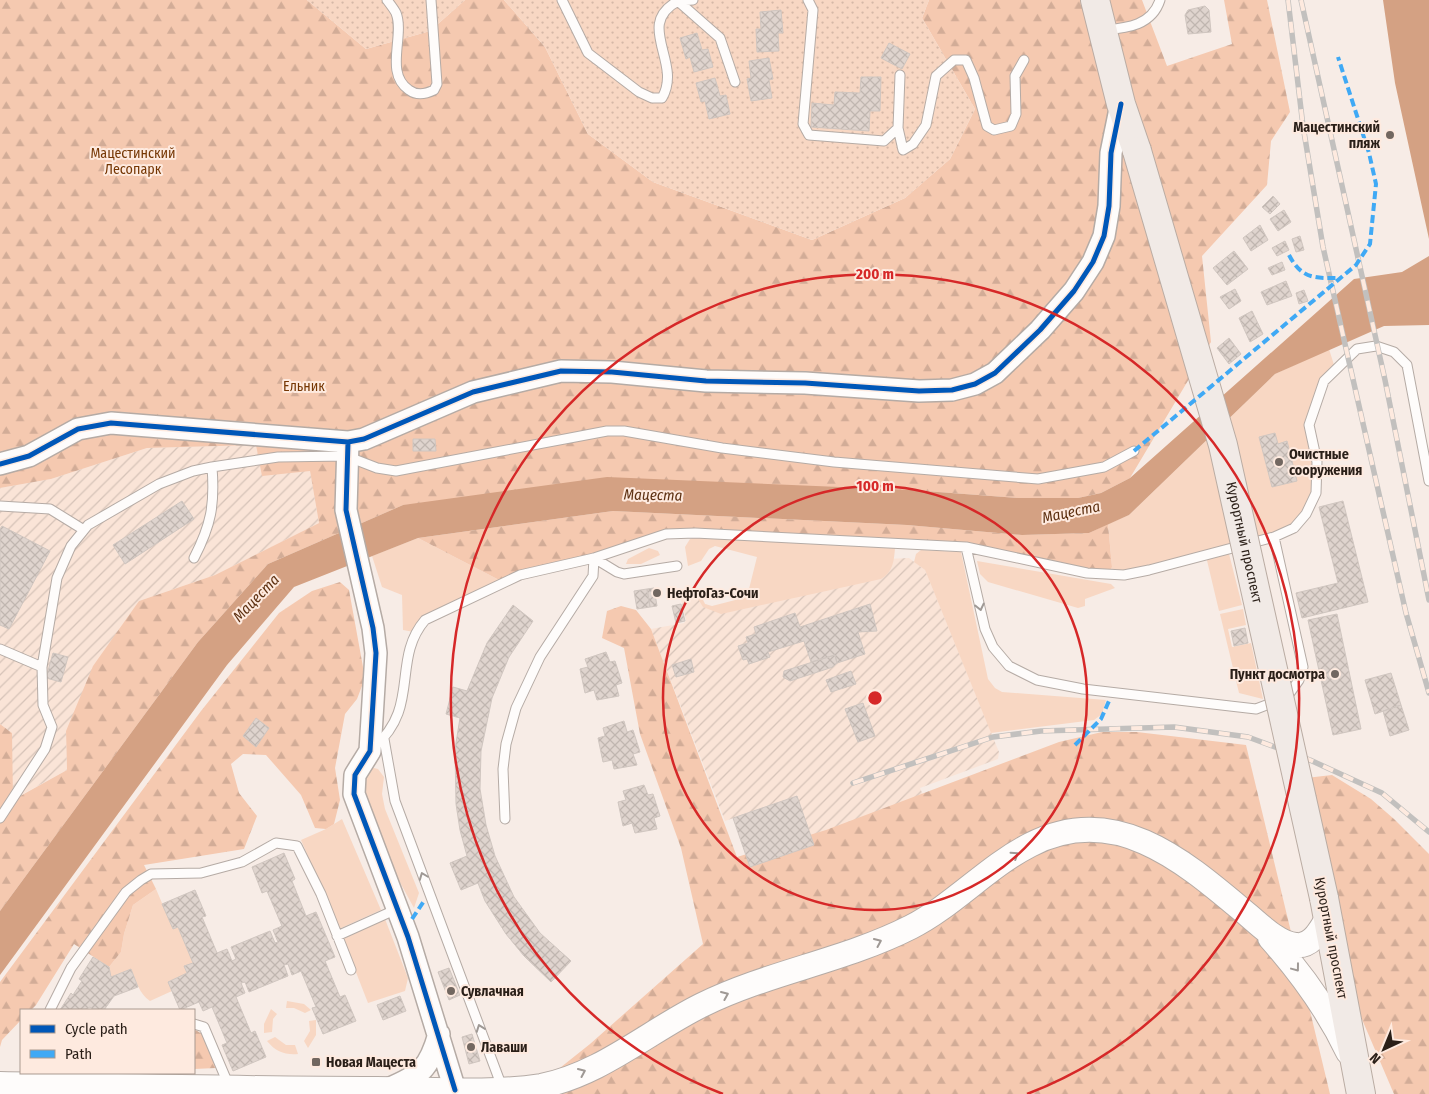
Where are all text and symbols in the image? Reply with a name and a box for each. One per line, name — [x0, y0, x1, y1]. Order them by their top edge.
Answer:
place label: Мацестинский пляж — [1293, 119, 1380, 152]
marker: Мацестинский пляж — [1384, 129, 1396, 141]
park label: Мацестинский Лесопарк — [90, 145, 176, 178]
text: 200 m — [855, 265, 894, 283]
park label: Ельник — [283, 378, 325, 395]
place label: Очистные сооружения — [1289, 446, 1362, 479]
marker: Очистные сооружения — [1273, 456, 1285, 468]
text: 100 m — [856, 477, 894, 495]
street label: Курортный проспект — [1223, 480, 1267, 605]
water label: Мацеста — [623, 485, 683, 505]
water label: Мацеста — [1040, 497, 1102, 527]
water label: Мацеста — [229, 570, 283, 625]
place label: НефтоГаз-Сочи — [667, 585, 759, 602]
marker: НефтоГаз-Сочи — [651, 587, 663, 599]
one-way arrow — [974, 603, 985, 612]
place label: Пункт досмотра — [1230, 666, 1325, 683]
marker: Пункт досмотра — [1329, 668, 1341, 680]
centre of rings — [866, 689, 884, 707]
one-way arrow — [1009, 852, 1019, 861]
one-way arrow — [419, 872, 429, 880]
street label: Курортный проспект — [1311, 876, 1351, 1001]
one-way arrow — [873, 937, 882, 948]
one-way arrow — [1290, 962, 1299, 972]
place label: Сувлачная — [461, 983, 524, 1000]
marker: Сувлачная — [445, 985, 457, 997]
one-way arrow — [720, 991, 729, 1002]
legend — [20, 1009, 195, 1074]
text: Cycle path — [65, 1020, 128, 1038]
one-way arrow — [476, 1024, 486, 1033]
north arrow — [1359, 1024, 1409, 1074]
place label: Лаваши — [481, 1039, 528, 1056]
marker: Лаваши — [465, 1041, 477, 1053]
text: Path — [65, 1045, 92, 1063]
text: N — [1366, 1049, 1384, 1067]
place label: Новая Мацеста — [326, 1054, 416, 1071]
marker: Новая Мацеста — [310, 1056, 322, 1068]
one-way arrow — [577, 1068, 586, 1079]

